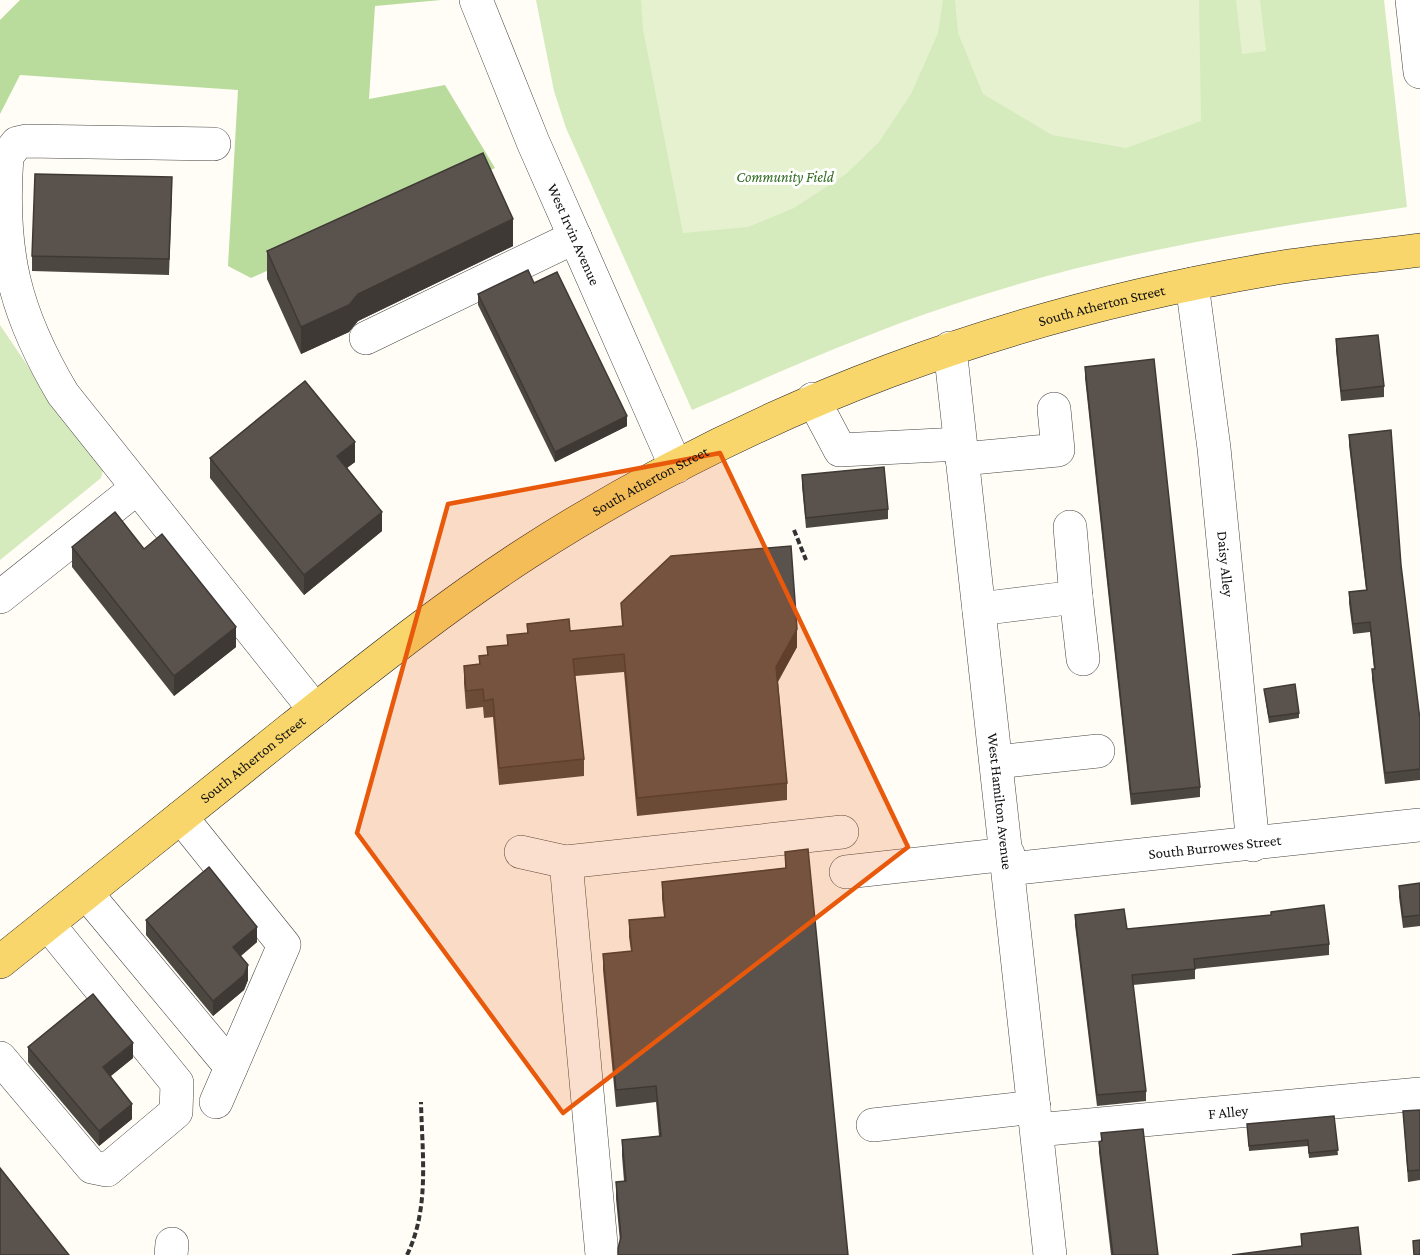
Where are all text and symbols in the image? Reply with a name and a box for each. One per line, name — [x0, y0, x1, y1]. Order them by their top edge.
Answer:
park label: Community Field — [736, 169, 835, 186]
street label: West Irvin Avenue — [544, 181, 603, 288]
street label: South Atherton Street — [1037, 282, 1168, 329]
street label: South Atherton Street — [589, 443, 712, 519]
street label: Daisy Alley — [1214, 530, 1237, 598]
street label: South Atherton Street — [197, 712, 309, 806]
street label: West Hamilton Avenue — [984, 732, 1016, 871]
street label: South Burrowes Street — [1148, 832, 1283, 862]
street label: F Alley — [1207, 1102, 1249, 1122]

